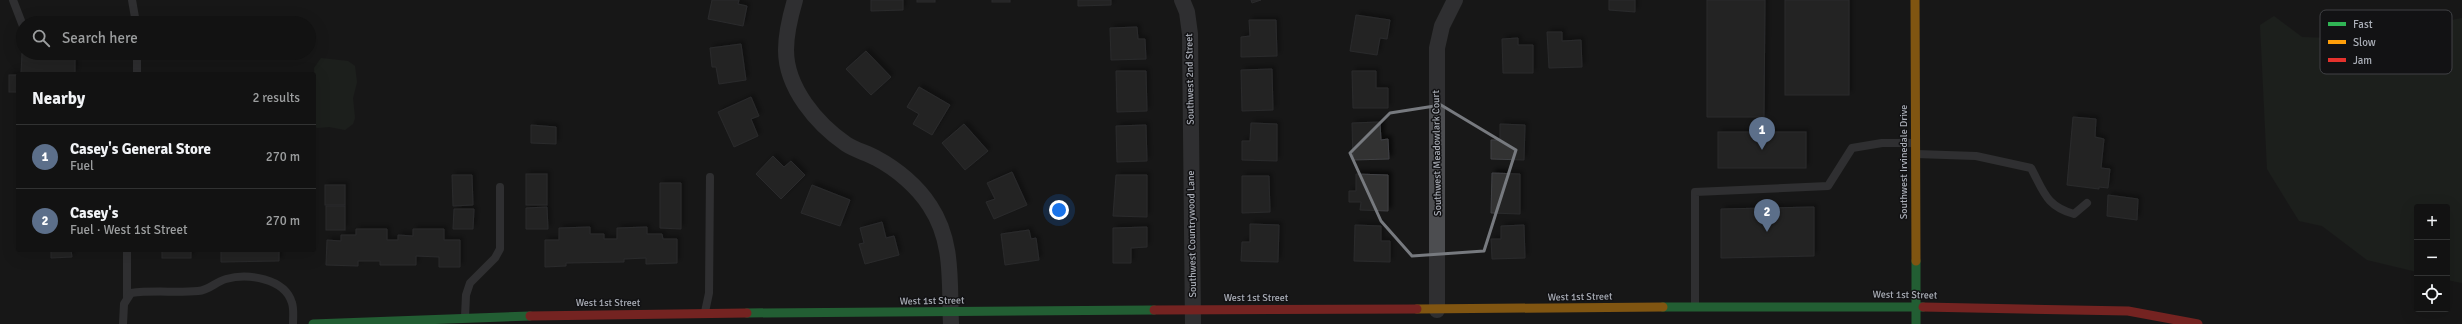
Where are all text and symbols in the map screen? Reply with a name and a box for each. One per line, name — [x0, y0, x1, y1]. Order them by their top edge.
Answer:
legend — [2320, 10, 2452, 74]
search box — [16, 16, 316, 60]
text: Fast — [2353, 18, 2373, 31]
icon: search — [30, 27, 52, 49]
text: Search here — [62, 29, 138, 47]
street label: Southwest 2nd Street — [1183, 33, 1197, 125]
text: Slow — [2353, 36, 2376, 49]
text: Jam — [2353, 54, 2372, 67]
text: Nearby — [32, 88, 85, 109]
street label: Southwest Meadowlark Court — [1430, 89, 1444, 216]
text: 2 results — [252, 90, 300, 106]
street label: Southwest Irvinedale Drive — [1898, 105, 1910, 219]
pin: 1 — [1749, 117, 1775, 150]
text: Casey's General Store — [70, 140, 211, 158]
text: 1 — [41, 149, 49, 165]
text: 270 m — [266, 149, 300, 165]
text: Fuel — [70, 158, 94, 174]
street label: Southwest Countrywood Lane — [1185, 170, 1199, 298]
pin: 2 — [1754, 199, 1780, 232]
your location — [1049, 200, 1069, 220]
text: Casey's — [70, 204, 118, 222]
map controls — [2414, 204, 2450, 312]
button: + — [2414, 204, 2450, 240]
text: 2 — [41, 213, 49, 229]
text: 270 m — [266, 213, 300, 229]
text: Fuel · West 1st Street — [70, 222, 188, 238]
button: − — [2414, 240, 2450, 276]
button: locate — [2414, 276, 2450, 312]
street label: West 1st Street — [1873, 288, 1938, 302]
street label: West 1st Street — [1548, 290, 1613, 304]
street label: West 1st Street — [1224, 292, 1289, 304]
street label: West 1st Street — [900, 294, 965, 308]
street label: West 1st Street — [576, 297, 641, 309]

